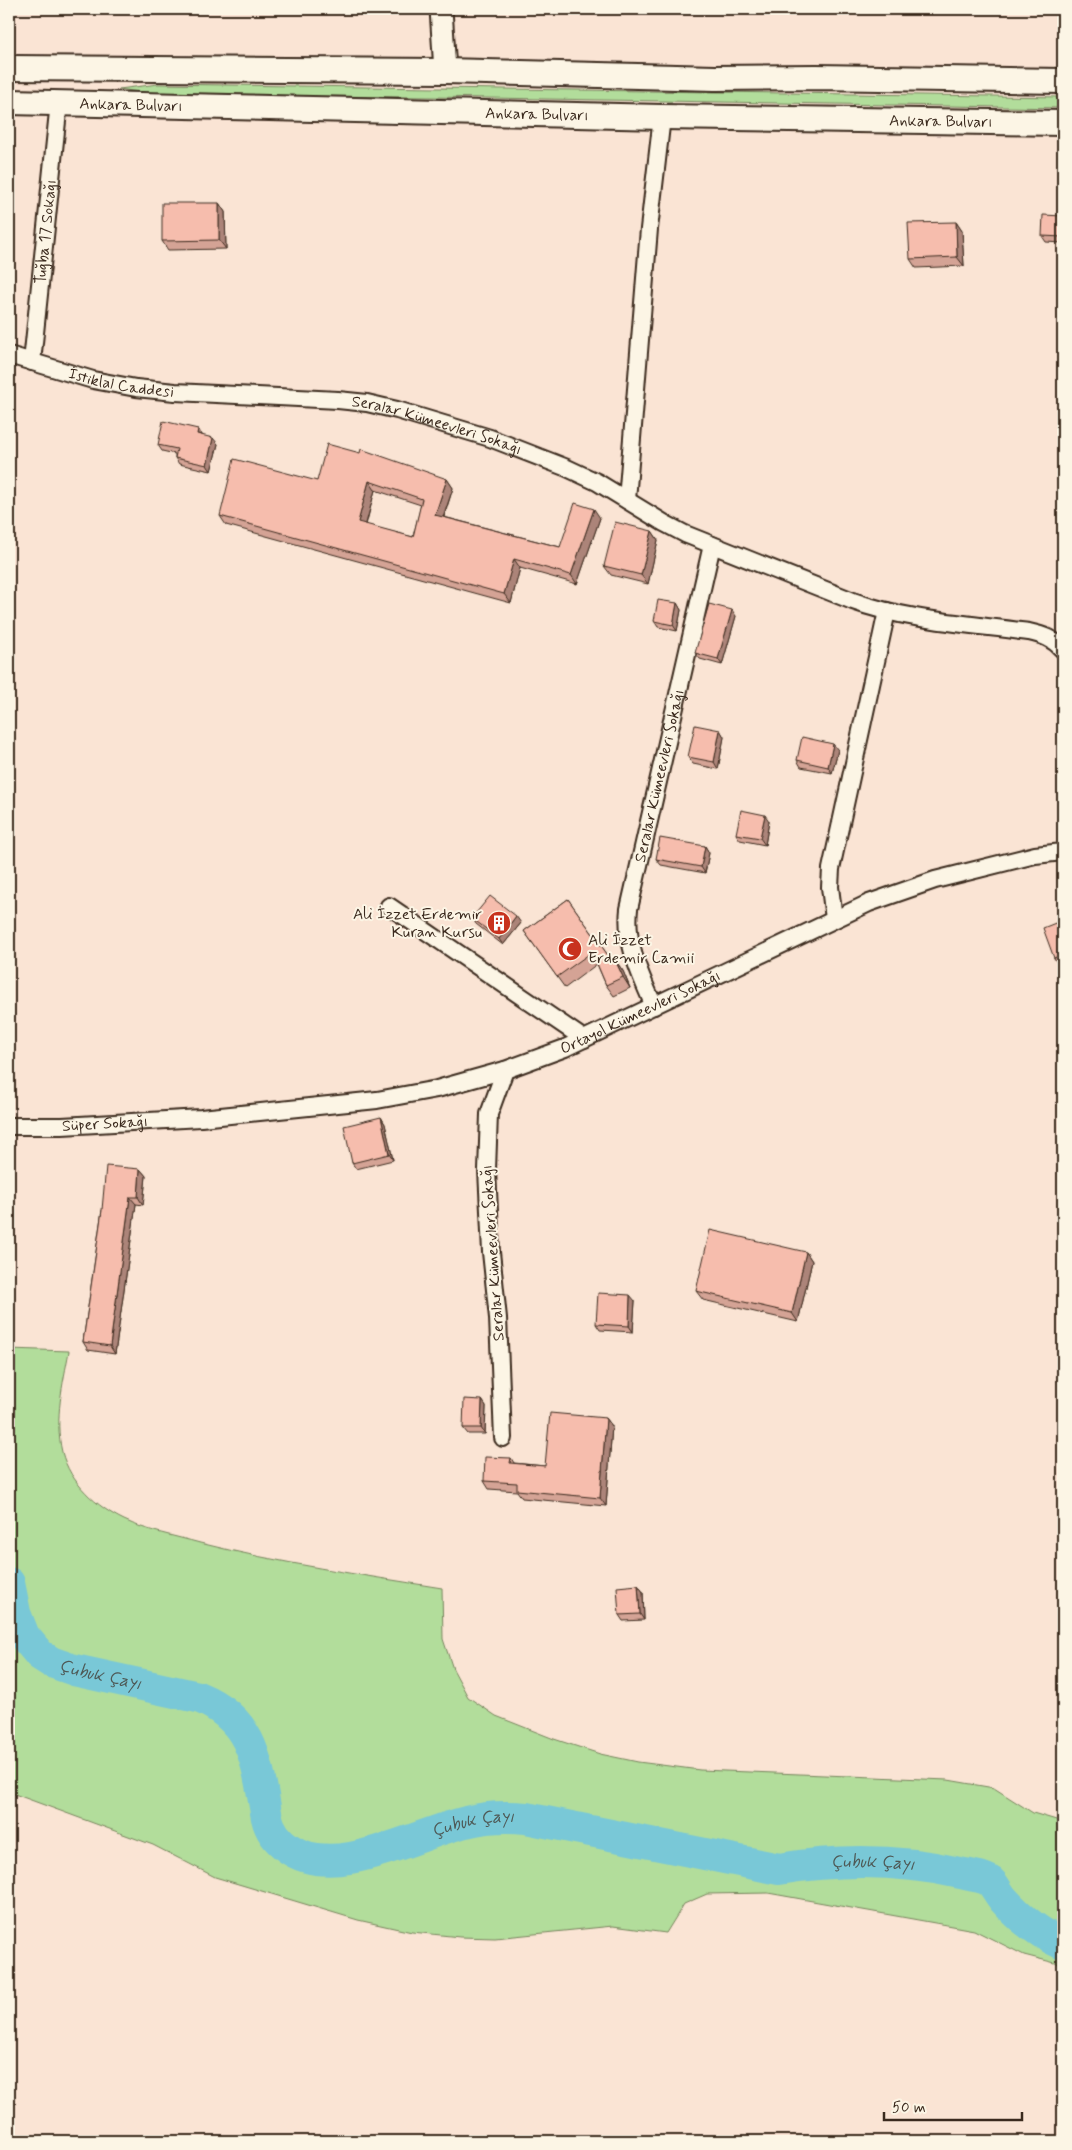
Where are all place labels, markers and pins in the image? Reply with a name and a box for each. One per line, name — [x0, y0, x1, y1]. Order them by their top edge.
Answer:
place label: Ali İzzet Erdemir Kuran Kursu — [353, 904, 482, 943]
building icon: Ali İzzet Erdemir Kuran Kursu — [486, 910, 512, 936]
place label: Ali İzzet Erdemir Camii — [588, 930, 694, 969]
mosque icon: Ali İzzet Erdemir Camii — [557, 936, 583, 962]

